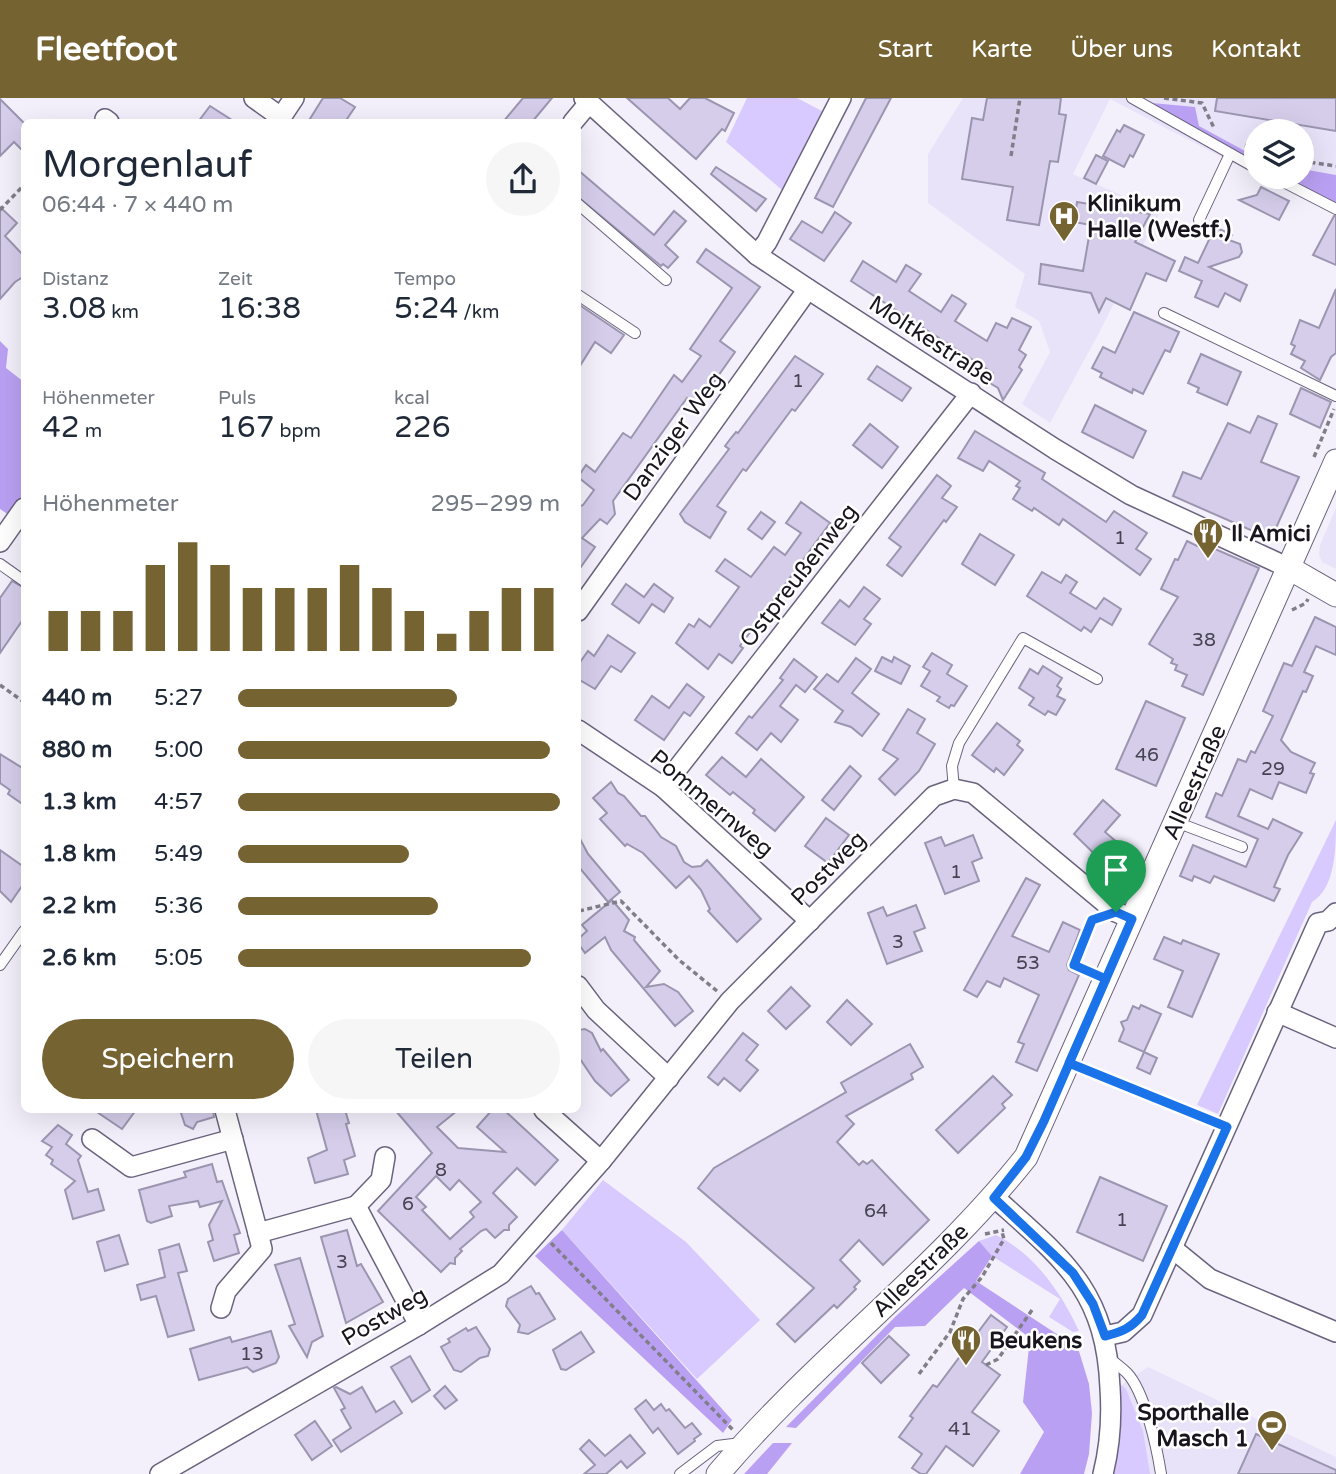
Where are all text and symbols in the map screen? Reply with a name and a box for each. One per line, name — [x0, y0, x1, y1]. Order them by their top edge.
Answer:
text: Fleetfoot — [35, 30, 177, 69]
text: Start — [878, 35, 933, 64]
text: Karte — [971, 35, 1032, 64]
text: Über uns — [1070, 35, 1173, 64]
text: Kontakt — [1211, 35, 1301, 64]
map controls — [1244, 119, 1314, 189]
button: layers — [1244, 119, 1314, 189]
text: Morgenlauf — [42, 142, 252, 188]
button: share — [486, 142, 560, 216]
place label: Klinikum Halle (Westf.) — [1087, 190, 1231, 244]
text: 06:44 · 7 × 440 m — [42, 191, 233, 219]
hospital icon: Klinikum Halle (Westf.) — [1047, 199, 1081, 243]
text: Distanz — [42, 268, 109, 290]
text: Zeit — [218, 268, 253, 290]
text: Tempo — [394, 268, 456, 290]
text: 3.08 — [42, 290, 106, 327]
text: 16:38 — [218, 290, 301, 327]
text: 5:24 — [394, 290, 458, 327]
street label: Moltkestraße — [863, 290, 1000, 392]
text: km — [106, 301, 139, 323]
text: /km — [458, 301, 499, 323]
street label: Danziger Weg — [617, 366, 730, 507]
house number: 1 — [792, 370, 804, 392]
text: Höhenmeter — [42, 387, 155, 409]
text: Puls — [218, 387, 256, 409]
text: kcal — [394, 387, 430, 409]
text: 42 — [42, 409, 80, 446]
text: 167 — [218, 409, 275, 446]
text: 226 — [394, 409, 451, 446]
text: m — [80, 420, 102, 442]
text: bpm — [275, 420, 321, 442]
text: Höhenmeter — [42, 490, 179, 518]
text: 295–299 m — [431, 490, 560, 518]
street label: Ostpreußenweg — [734, 498, 864, 653]
restaurant icon: Il Amici — [1191, 516, 1225, 560]
place label: Il Amici — [1231, 520, 1311, 548]
house number: 1 — [1114, 527, 1126, 549]
house number: 38 — [1192, 629, 1216, 651]
text: 440 m — [42, 684, 112, 712]
text: 5:27 — [154, 684, 203, 712]
street label: Alleestraße — [1157, 721, 1233, 844]
text: 880 m — [42, 736, 112, 764]
text: 5:00 — [154, 736, 203, 764]
street label: Pommernweg — [644, 744, 779, 864]
house number: 46 — [1135, 744, 1159, 766]
house number: 29 — [1261, 758, 1285, 780]
text: 1.3 km — [42, 788, 117, 816]
text: 4:57 — [154, 788, 203, 816]
street label: Postweg — [785, 825, 872, 912]
text: 1.8 km — [42, 840, 116, 868]
text: 5:49 — [154, 840, 203, 868]
pin — [1086, 840, 1146, 912]
icon: arrive — [1097, 851, 1135, 889]
house number: 1 — [950, 861, 962, 883]
text: 2.2 km — [42, 892, 117, 920]
text: 5:36 — [154, 892, 203, 920]
house number: 3 — [892, 931, 904, 953]
text: 2.6 km — [42, 944, 117, 972]
text: 5:05 — [154, 944, 203, 972]
house number: 53 — [1016, 952, 1040, 974]
button: Speichern — [42, 1019, 294, 1099]
button: Teilen — [308, 1019, 560, 1099]
house number: 8 — [435, 1159, 447, 1181]
house number: 6 — [402, 1193, 414, 1215]
house number: 64 — [864, 1200, 888, 1222]
house number: 1 — [1116, 1209, 1128, 1231]
street label: Alleestraße — [867, 1218, 975, 1324]
house number: 3 — [336, 1251, 348, 1273]
street label: Postweg — [337, 1281, 432, 1353]
restaurant icon: Beukens — [949, 1323, 983, 1367]
place label: Beukens — [989, 1327, 1082, 1355]
house number: 13 — [240, 1343, 264, 1365]
place label: Sporthalle Masch 1 — [1138, 1399, 1249, 1453]
sports icon: Sporthalle Masch 1 — [1255, 1408, 1289, 1452]
house number: 41 — [948, 1418, 972, 1440]

